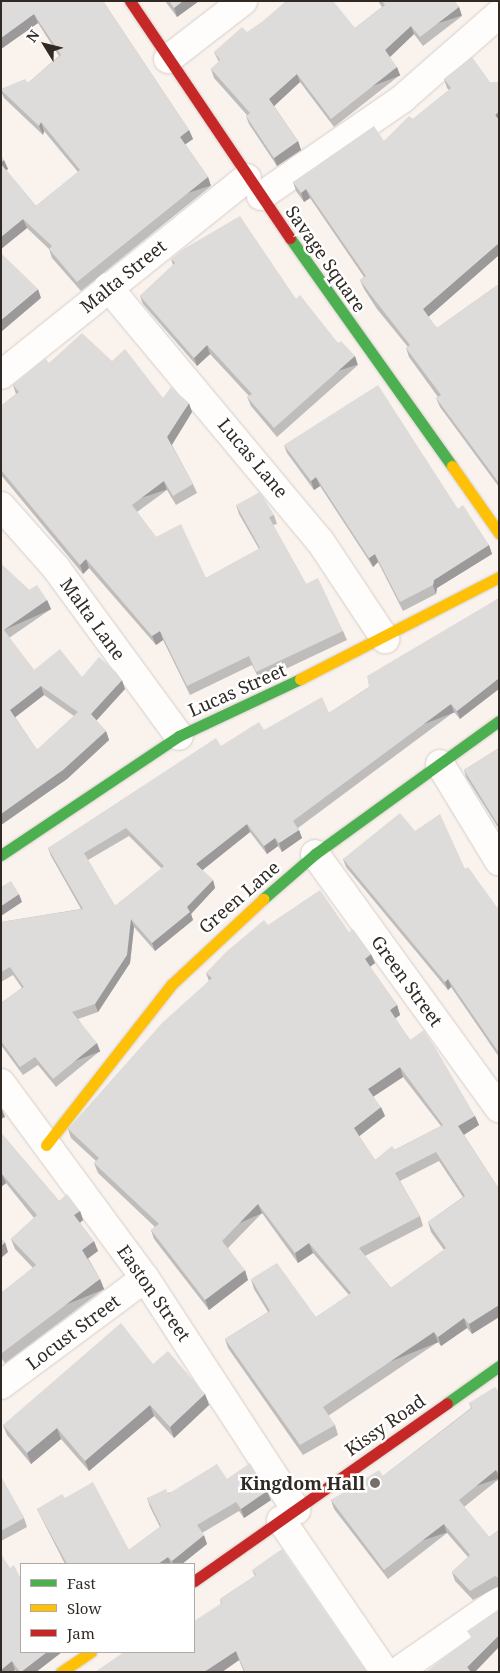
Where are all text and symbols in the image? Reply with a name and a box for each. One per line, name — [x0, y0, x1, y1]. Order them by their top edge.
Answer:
north arrow — [20, 20, 70, 70]
text: N — [22, 26, 43, 46]
street label: Savage Square — [281, 202, 371, 316]
street label: Malta Street — [76, 235, 170, 317]
street label: Lucas Lane — [214, 414, 292, 502]
street label: Malta Lane — [56, 574, 130, 664]
street label: Lucas Street — [185, 659, 289, 721]
street label: Green Lane — [194, 856, 284, 938]
street label: Green Street — [367, 931, 447, 1031]
street label: Easton Street — [113, 1241, 195, 1345]
street label: Locust Street — [22, 1290, 124, 1374]
street label: Kissy Road — [341, 1390, 429, 1460]
place label: Kingdom Hall — [240, 1472, 365, 1494]
marker: Kingdom Hall — [369, 1477, 381, 1489]
legend — [20, 1563, 195, 1653]
text: Fast — [67, 1573, 96, 1593]
text: Slow — [67, 1598, 101, 1618]
text: Jam — [67, 1623, 95, 1643]

